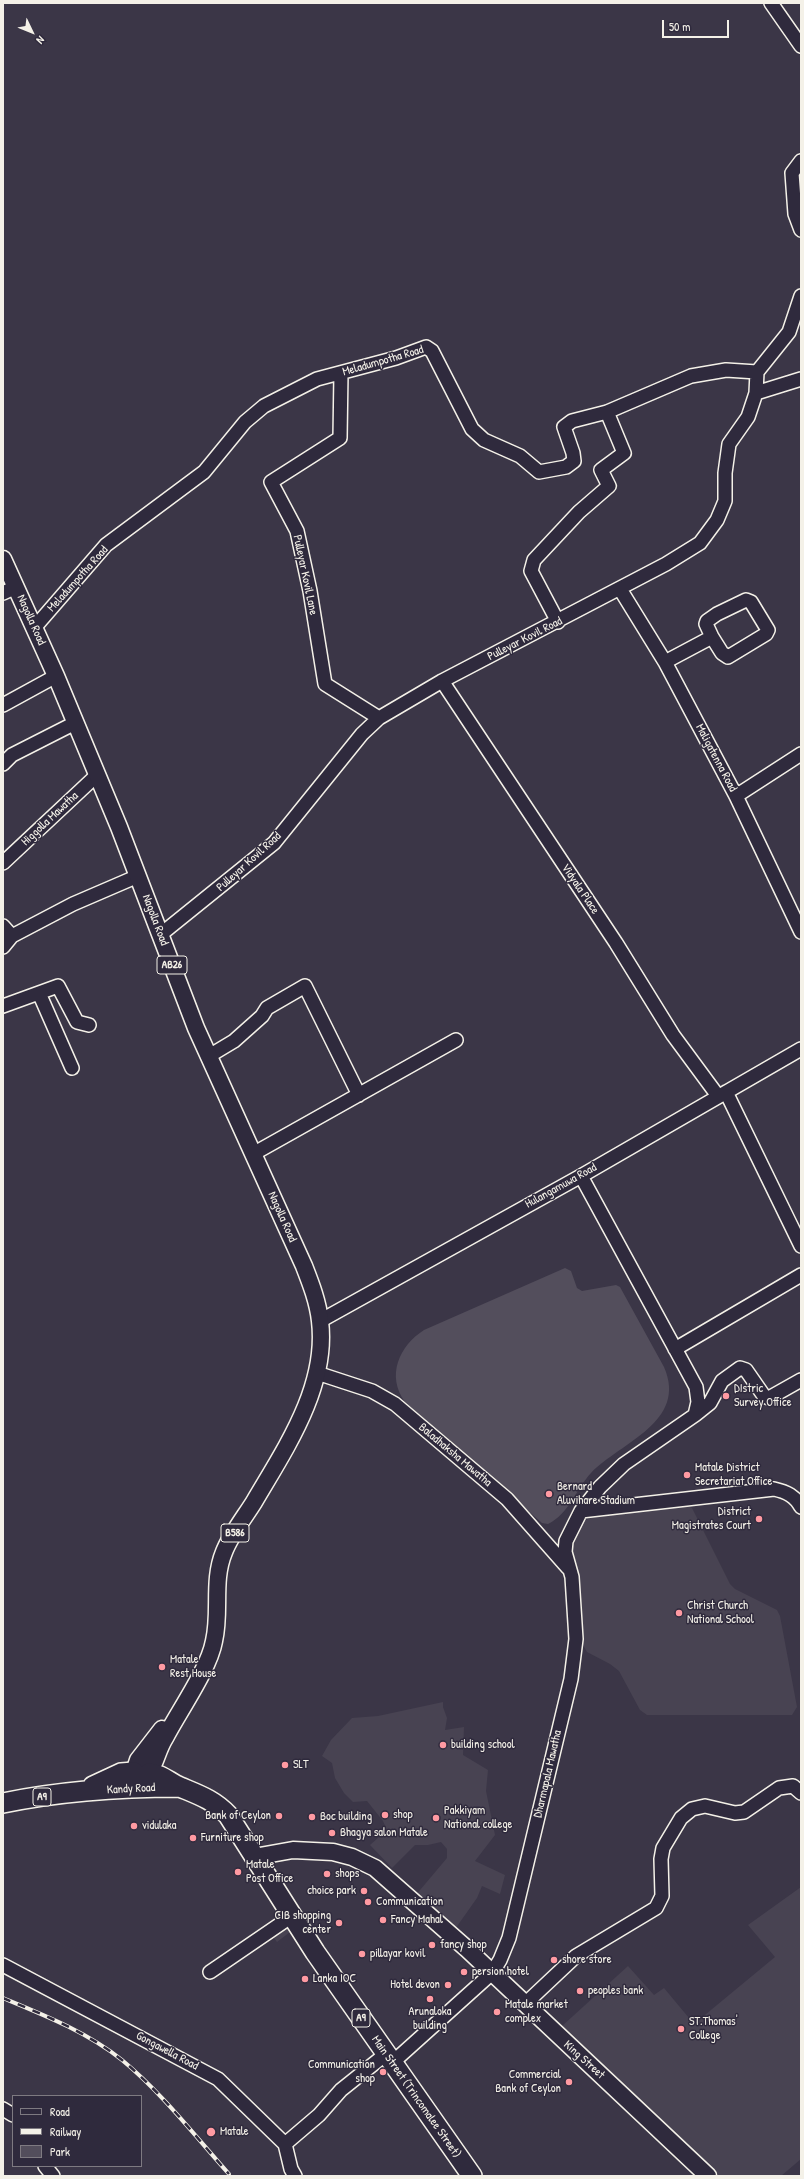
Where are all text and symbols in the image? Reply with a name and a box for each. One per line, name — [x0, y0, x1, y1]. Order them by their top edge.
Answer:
north arrow — [12, 12, 52, 52]
scale bar — [664, 12, 731, 38]
text: 50 m — [669, 18, 690, 35]
text: N — [34, 33, 48, 47]
street label: Meladumpotha Road — [341, 343, 425, 379]
street label: Pulleyar Kovil Lane — [289, 534, 321, 616]
street label: Meladumpotha Road — [45, 543, 111, 615]
street label: Nagolla Road — [14, 593, 48, 647]
street label: Pulleyar Kovil Road — [485, 614, 565, 664]
street label: Maligatenna Road — [692, 722, 740, 794]
street label: Higgolla Mawatha — [19, 789, 81, 849]
street label: Pulleyar Kovil Road — [214, 829, 284, 895]
street label: Vidyala Place — [558, 861, 602, 917]
street label: Nagolla Road — [139, 892, 171, 948]
road number: AB26 — [157, 956, 187, 974]
street label: Hulangamuwa Road — [523, 1160, 599, 1212]
street label: Nagolla Road — [265, 1190, 299, 1244]
place label: DIstric Survey Office — [734, 1382, 791, 1410]
marker: DIstric Survey Office — [721, 1391, 731, 1401]
street label: Baladhaksha Mawatha — [415, 1420, 495, 1490]
place label: Matale District Secretariat Office — [695, 1461, 772, 1489]
marker: Matale District Secretariat Office — [682, 1470, 692, 1480]
place label: Bernard Aluvihare Stadium — [557, 1480, 635, 1508]
marker: Bernard Aluvihare Stadium — [544, 1489, 554, 1499]
place label: District Magistrates Court — [672, 1505, 751, 1533]
marker: District Magistrates Court — [754, 1514, 764, 1524]
road number: B586 — [221, 1524, 249, 1542]
place label: Christ Church National School — [687, 1599, 754, 1627]
marker: Christ Church National School — [674, 1608, 684, 1618]
place label: Matale Rest House — [170, 1653, 216, 1681]
marker: Matale Rest House — [157, 1662, 167, 1672]
street label: Dharmapala Mawatha — [531, 1729, 565, 1819]
place label: building school — [451, 1738, 515, 1752]
marker: building school — [438, 1740, 448, 1750]
place label: SLT — [293, 1758, 309, 1772]
marker: SLT — [280, 1760, 290, 1770]
street label: Kandy Road — [106, 1781, 156, 1797]
road number: A9 — [33, 1788, 51, 1806]
place label: Pakkiyam National college — [444, 1804, 512, 1832]
place label: shop — [393, 1808, 413, 1822]
place label: Bank of Ceylon — [205, 1809, 271, 1823]
place label: Boc building — [320, 1810, 372, 1824]
marker: shop — [380, 1810, 390, 1820]
marker: Bank of Ceylon — [274, 1811, 284, 1821]
marker: Boc building — [307, 1812, 317, 1822]
marker: Pakkiyam National college — [431, 1813, 441, 1823]
place label: vidulaka — [142, 1819, 177, 1833]
marker: vidulaka — [129, 1821, 139, 1831]
place label: Bhagya salon Matale — [340, 1826, 428, 1840]
marker: Bhagya salon Matale — [327, 1828, 337, 1838]
place label: Furniture shop — [201, 1831, 264, 1845]
marker: Furniture shop — [188, 1833, 198, 1843]
place label: Matale Post Office — [246, 1858, 293, 1886]
marker: Matale Post Office — [233, 1867, 243, 1877]
place label: shops — [335, 1867, 359, 1881]
marker: shops — [322, 1869, 332, 1879]
place label: choice park — [307, 1884, 356, 1898]
marker: choice park — [359, 1886, 369, 1896]
place label: Communication — [376, 1895, 443, 1909]
marker: Communication — [363, 1897, 373, 1907]
place label: CIB shopping center — [275, 1909, 331, 1937]
place label: Fancy Mahal — [391, 1913, 443, 1927]
marker: Fancy Mahal — [378, 1915, 388, 1925]
marker: CIB shopping center — [334, 1918, 344, 1928]
place label: fancy shop — [440, 1938, 487, 1952]
marker: fancy shop — [427, 1940, 437, 1950]
place label: pillayar kovil — [370, 1947, 425, 1961]
marker: pillayar kovil — [357, 1949, 367, 1959]
place label: shore store — [562, 1953, 612, 1967]
marker: shore store — [549, 1955, 559, 1965]
place label: persion hotel — [472, 1965, 529, 1979]
marker: persion hotel — [459, 1967, 469, 1977]
place label: Lanka IOC — [313, 1972, 356, 1986]
marker: Lanka IOC — [300, 1974, 310, 1984]
place label: Hotel devon — [390, 1978, 440, 1992]
marker: Hotel devon — [443, 1980, 453, 1990]
place label: peoples bank — [588, 1984, 643, 1998]
marker: peoples bank — [575, 1986, 585, 1996]
marker: Arunaloka building — [425, 1994, 435, 2004]
place label: Matale market complex — [505, 1998, 568, 2026]
place label: Arunaloka building — [408, 2005, 452, 2033]
marker: Matale market complex — [492, 2007, 502, 2017]
road number: A9 — [352, 2009, 370, 2027]
place label: ST.Thomas' College — [689, 2015, 738, 2043]
marker: ST.Thomas' College — [676, 2024, 686, 2034]
street label: Gongawella Road — [133, 2029, 201, 2073]
street label: Main Street (Trincomalee Street) — [368, 2033, 464, 2161]
street label: King Street — [560, 2038, 608, 2082]
place label: Communication shop — [308, 2058, 375, 2086]
marker: Communication shop — [378, 2067, 388, 2077]
place label: Commercial Bank of Ceylon — [495, 2068, 561, 2096]
marker: Commercial Bank of Ceylon — [564, 2077, 574, 2087]
legend — [12, 2095, 142, 2167]
text: Road — [50, 2103, 70, 2120]
text: Railway — [50, 2123, 81, 2140]
place label: Matale — [220, 2125, 249, 2139]
marker: Matale — [205, 2126, 217, 2138]
text: Park — [50, 2143, 70, 2160]

